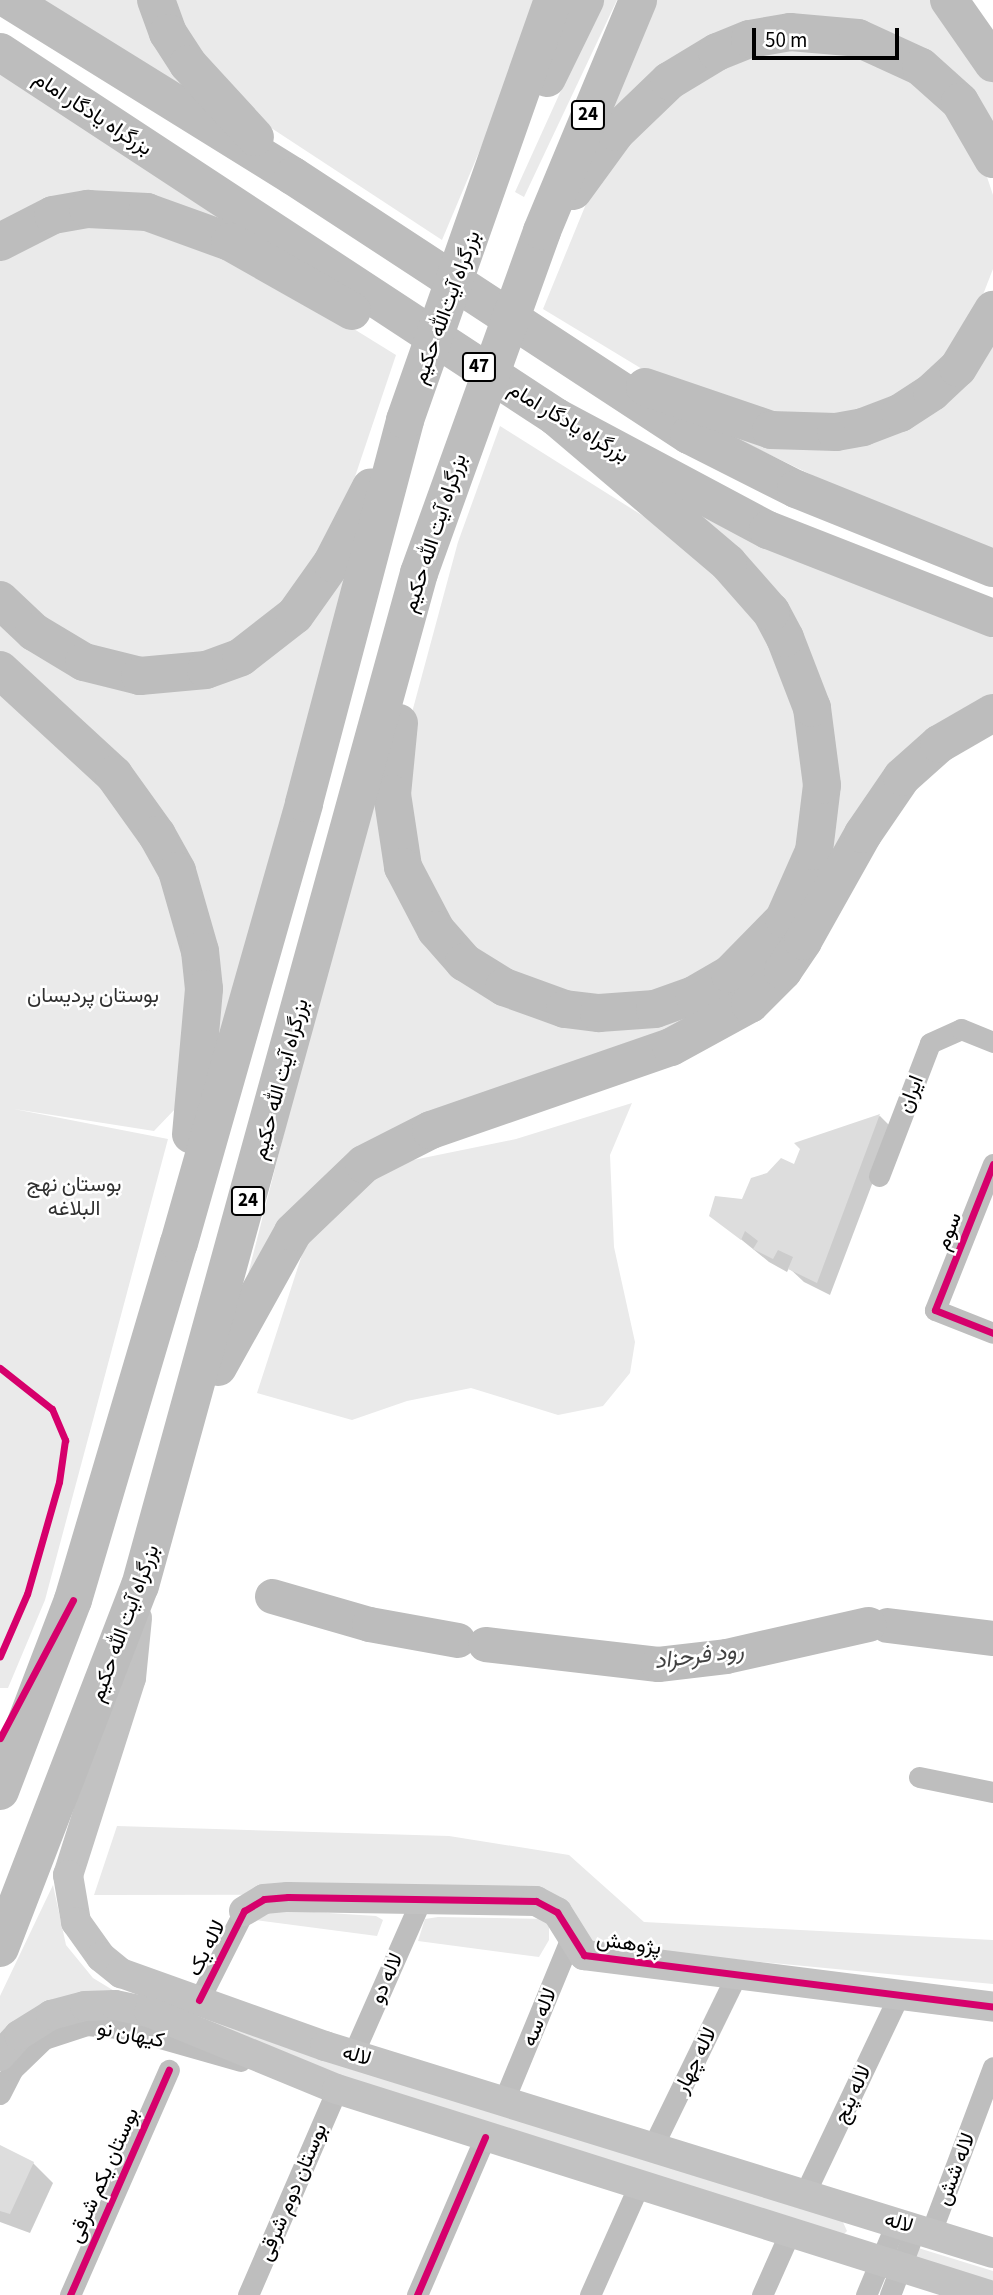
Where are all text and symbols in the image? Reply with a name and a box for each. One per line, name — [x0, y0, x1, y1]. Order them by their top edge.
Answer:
scale bar — [755, 14, 902, 58]
text: 50 m — [765, 25, 807, 55]
street label: بزرگراه یادگار امام — [29, 65, 157, 161]
road number: 24 — [570, 99, 606, 130]
street label: بزرگراه آیت‌الله حکیم — [407, 227, 485, 387]
road number: 47 — [462, 352, 496, 382]
street label: بزرگراه یادگار امام — [504, 376, 634, 468]
street label: بزرگراه آیت الله حکیم — [396, 450, 472, 616]
park label: بوستان پردیسان — [27, 982, 159, 1008]
street label: بزرگراه آیت الله حکیم — [246, 996, 314, 1162]
street label: ایران — [891, 1072, 929, 1116]
park label: بوستان نهج البلاغه — [27, 1171, 121, 1221]
road number: 24 — [230, 1186, 266, 1217]
street label: سوم — [929, 1209, 967, 1253]
street label: بزرگراه آیت الله حکیم — [84, 1541, 164, 1705]
water label: رود فرحزاد — [653, 1637, 745, 1675]
street label: لاله یک — [181, 1916, 231, 1980]
street label: پژوهش — [595, 1926, 663, 1960]
street label: لاله دو — [364, 1949, 408, 2007]
street label: لاله سه — [516, 1984, 562, 2050]
street label: کیهان نو — [95, 2015, 167, 2053]
street label: لاله چهار — [668, 2023, 722, 2097]
street label: لاله — [340, 2039, 374, 2071]
street label: لاله پنج — [828, 2061, 876, 2127]
street label: بوستان یکم شرقی — [62, 2104, 144, 2246]
street label: بوستان دوم شرقی — [252, 2120, 332, 2264]
street label: لاله شش — [930, 2129, 980, 2209]
street label: لاله — [882, 2206, 916, 2238]

